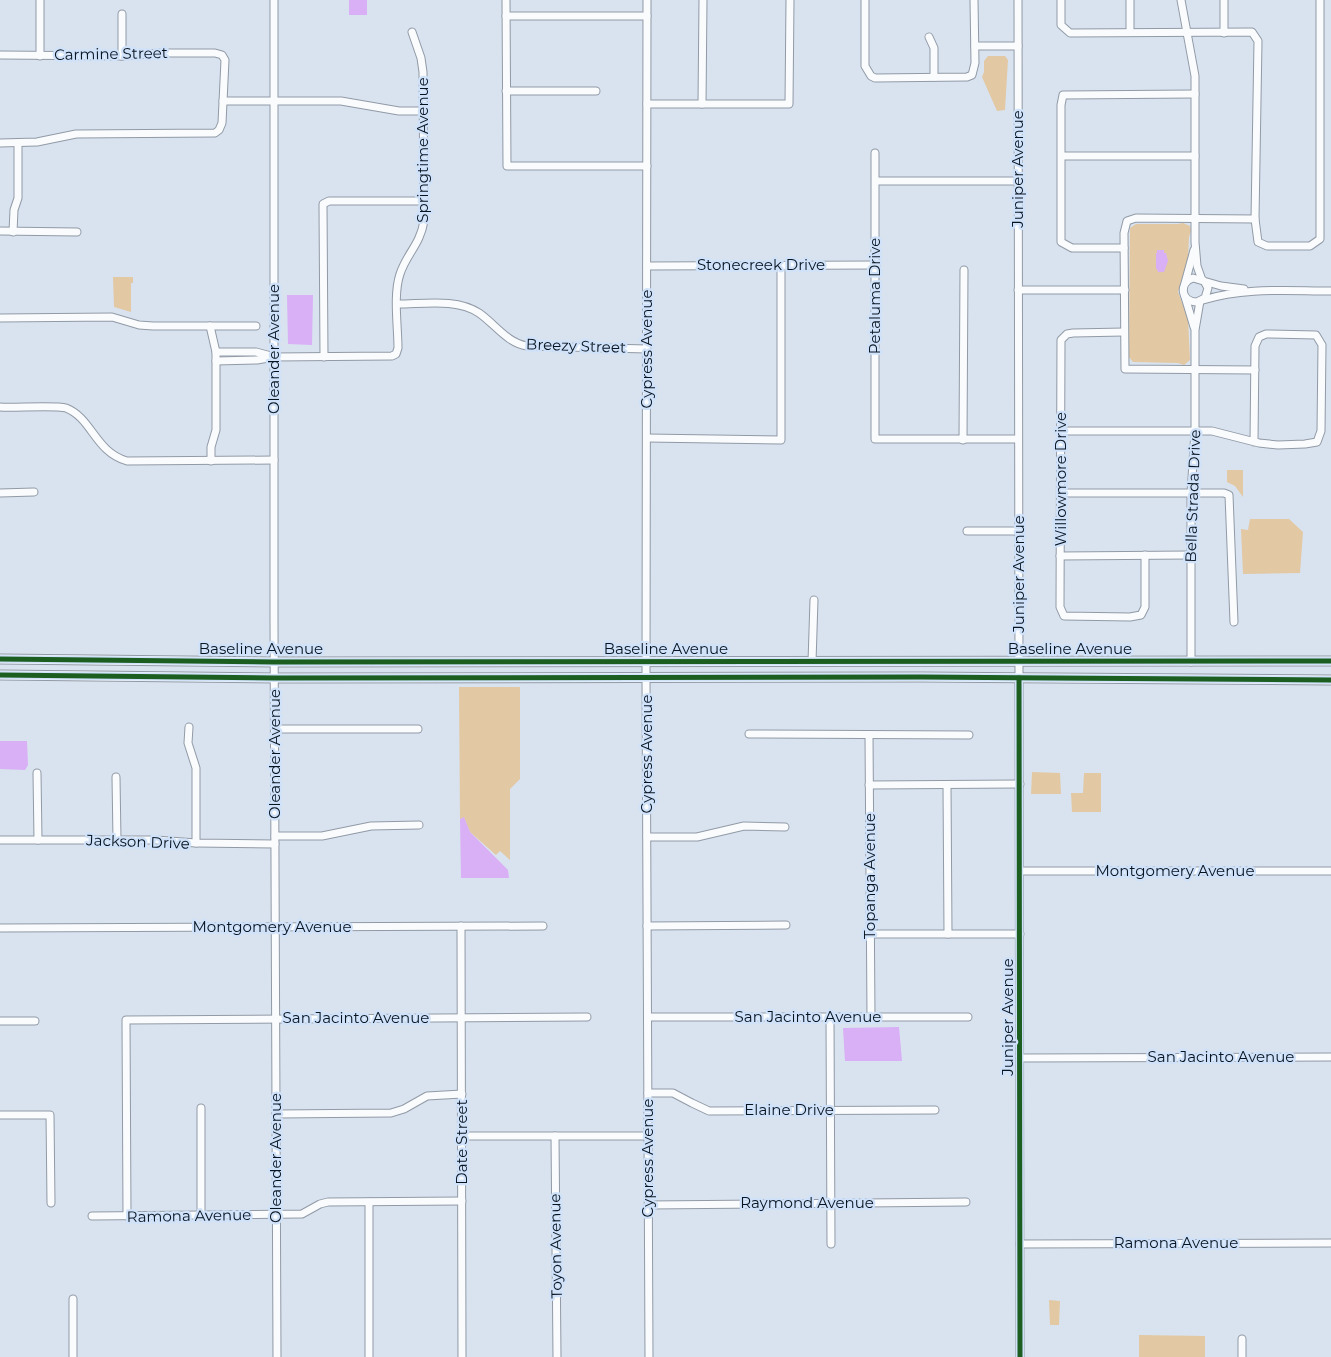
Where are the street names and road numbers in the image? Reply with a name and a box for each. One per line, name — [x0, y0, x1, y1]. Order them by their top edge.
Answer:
street label: Carmine Street — [54, 43, 168, 64]
street label: Springtime Avenue — [413, 77, 432, 223]
street label: Juniper Avenue — [1008, 110, 1027, 229]
street label: Petaluma Drive — [865, 238, 884, 354]
street label: Stonecreek Drive — [697, 255, 825, 274]
street label: Oleander Avenue — [264, 284, 283, 414]
street label: Cypress Avenue — [637, 290, 656, 409]
street label: Breezy Street — [526, 334, 626, 357]
street label: Willowmore Drive — [1051, 412, 1070, 546]
street label: Bella Strada Drive — [1181, 429, 1204, 563]
street label: Juniper Avenue — [1009, 515, 1028, 634]
street label: Baseline Avenue — [199, 639, 323, 658]
street label: Baseline Avenue — [604, 639, 728, 658]
street label: Baseline Avenue — [1008, 639, 1132, 658]
street label: Oleander Avenue — [265, 689, 284, 819]
street label: Cypress Avenue — [637, 695, 656, 814]
street label: Topanga Avenue — [860, 813, 879, 939]
street label: Jackson Drive — [85, 830, 190, 853]
street label: Montgomery Avenue — [1096, 861, 1254, 880]
street label: Montgomery Avenue — [193, 917, 351, 936]
street label: Juniper Avenue — [998, 958, 1017, 1077]
street label: San Jacinto Avenue — [735, 1007, 881, 1026]
street label: San Jacinto Avenue — [283, 1008, 429, 1027]
street label: San Jacinto Avenue — [1148, 1047, 1294, 1066]
street label: Oleander Avenue — [266, 1093, 285, 1223]
street label: Date Street — [452, 1099, 471, 1185]
street label: Cypress Avenue — [638, 1099, 657, 1218]
street label: Elaine Drive — [744, 1100, 834, 1119]
street label: Toyon Avenue — [545, 1193, 566, 1299]
street label: Raymond Avenue — [740, 1193, 874, 1212]
street label: Ramona Avenue — [127, 1205, 251, 1226]
street label: Ramona Avenue — [1114, 1233, 1238, 1252]

